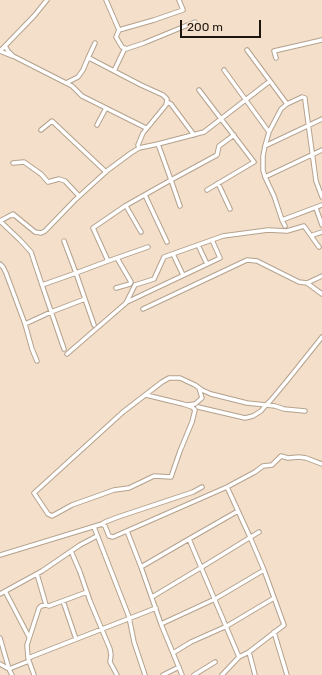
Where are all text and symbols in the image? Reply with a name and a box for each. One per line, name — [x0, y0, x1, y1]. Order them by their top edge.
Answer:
scale bar — [182, 12, 263, 38]
text: 200 m — [187, 20, 223, 34]

